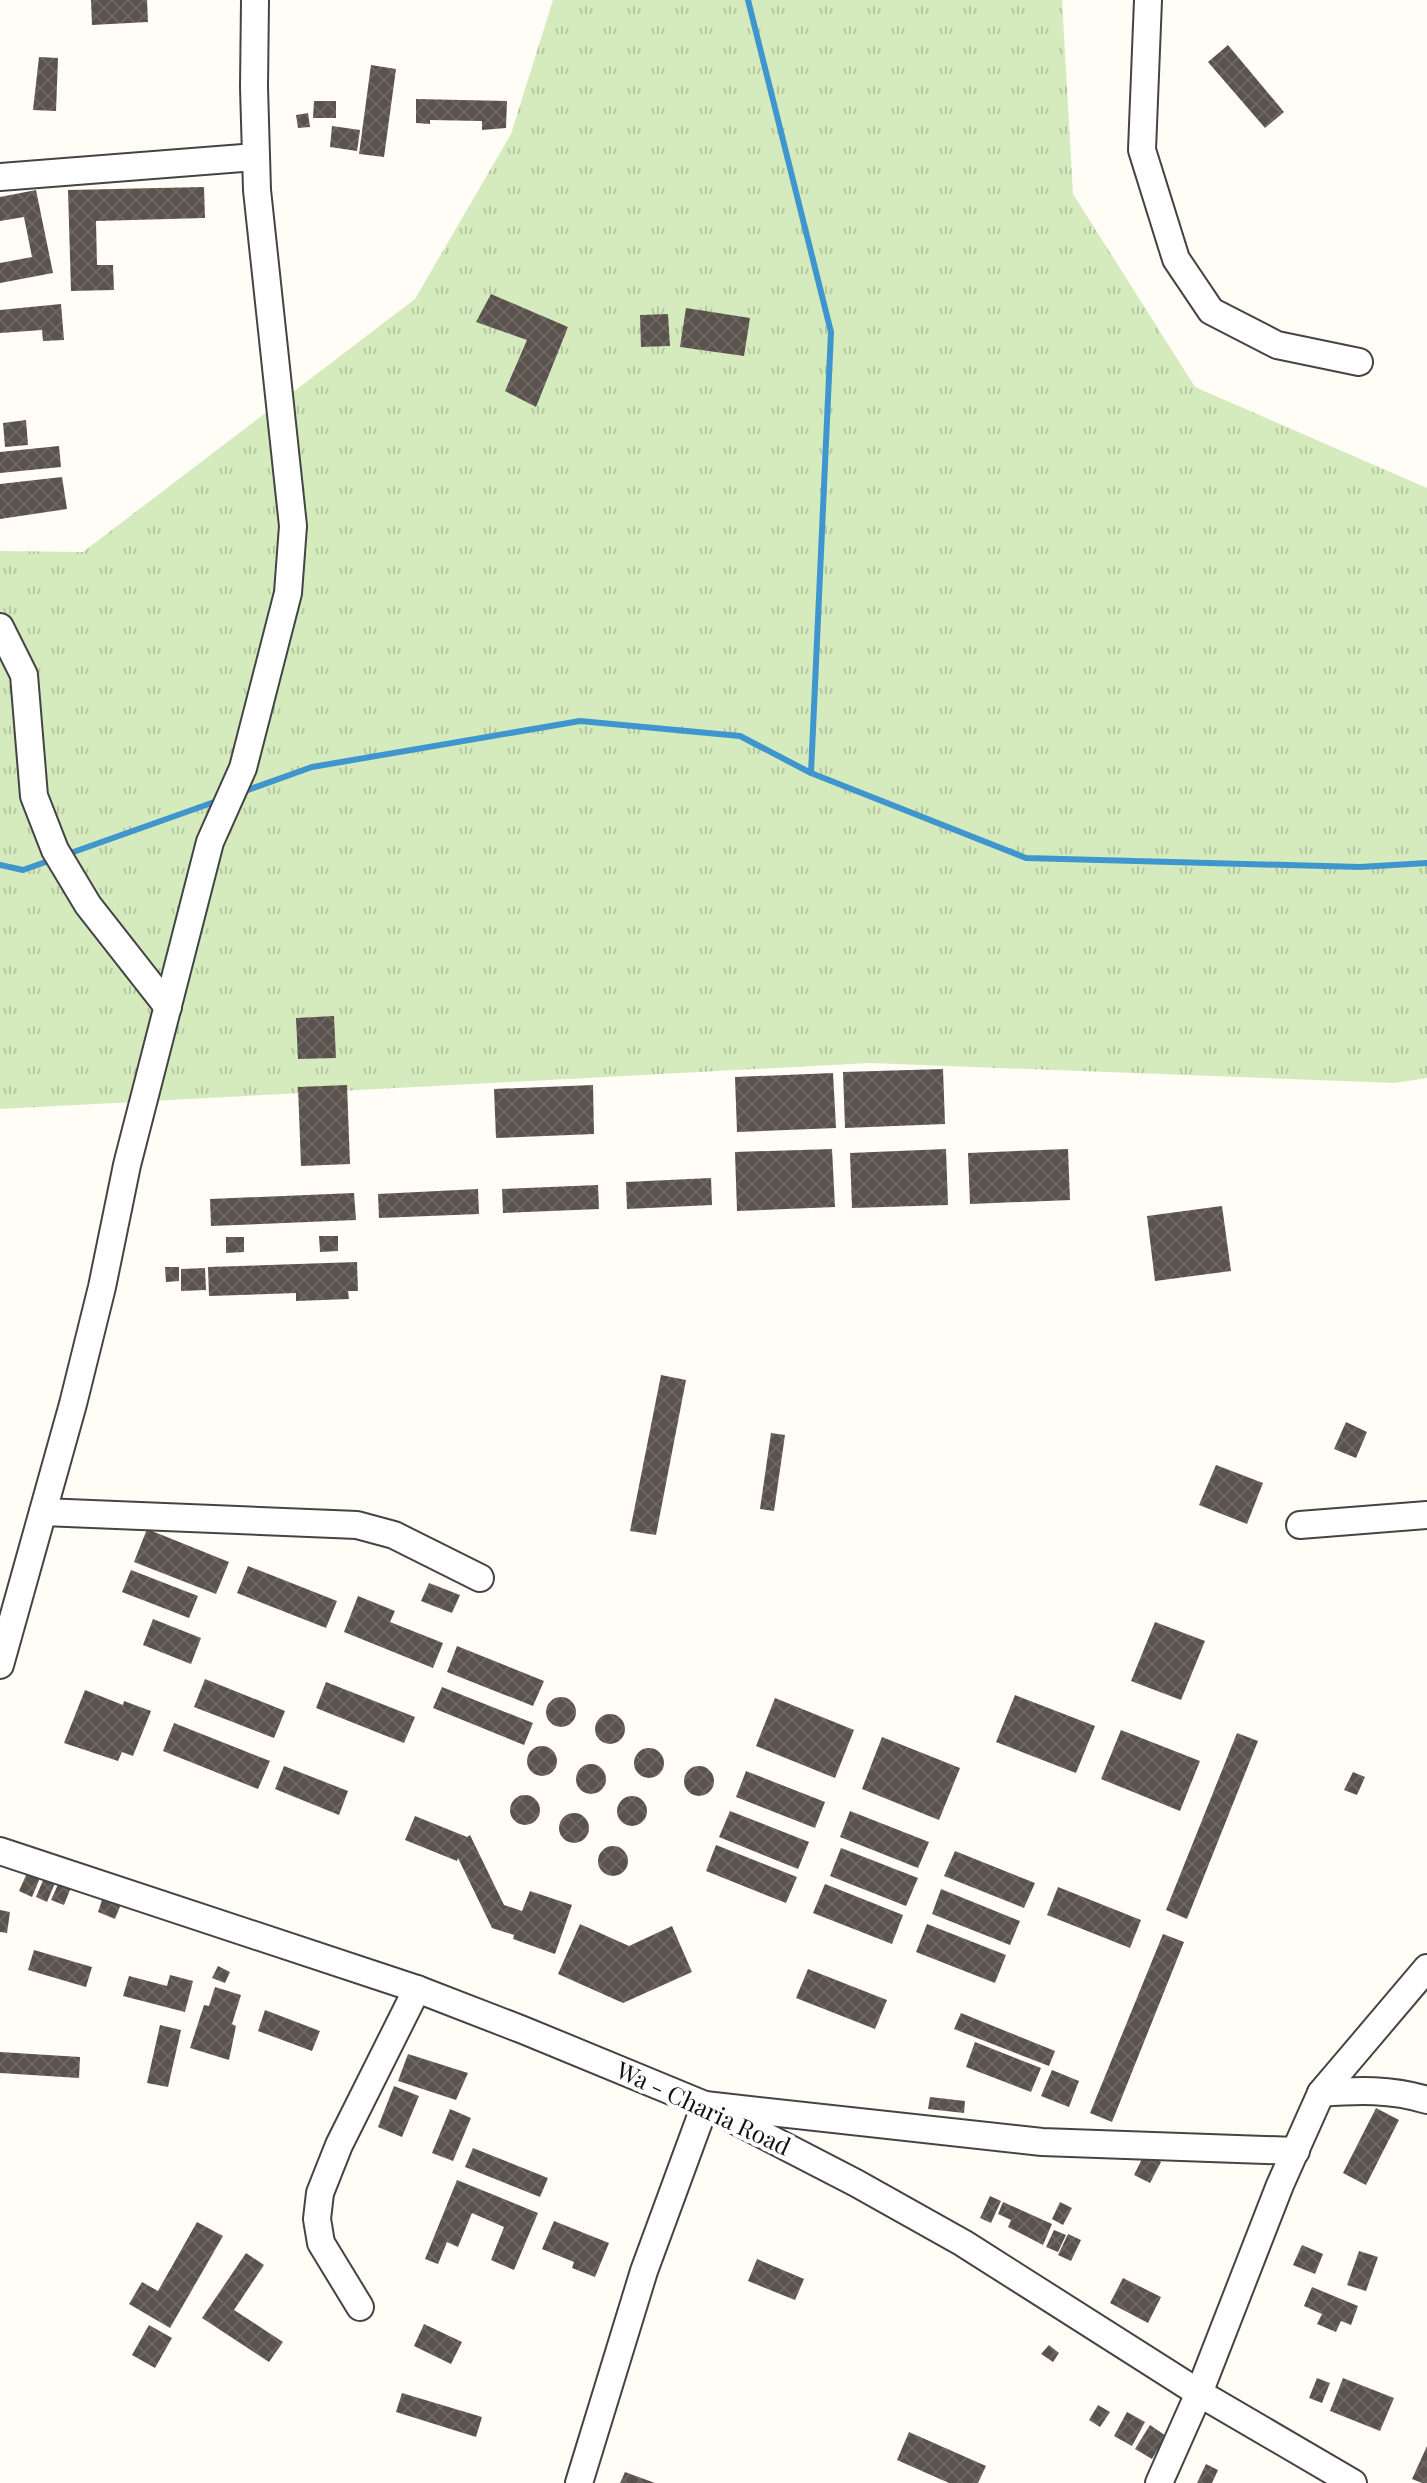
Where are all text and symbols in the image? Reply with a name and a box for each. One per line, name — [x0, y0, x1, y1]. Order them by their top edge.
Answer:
street label: Wa - Charia Road — [611, 2052, 796, 2162]

